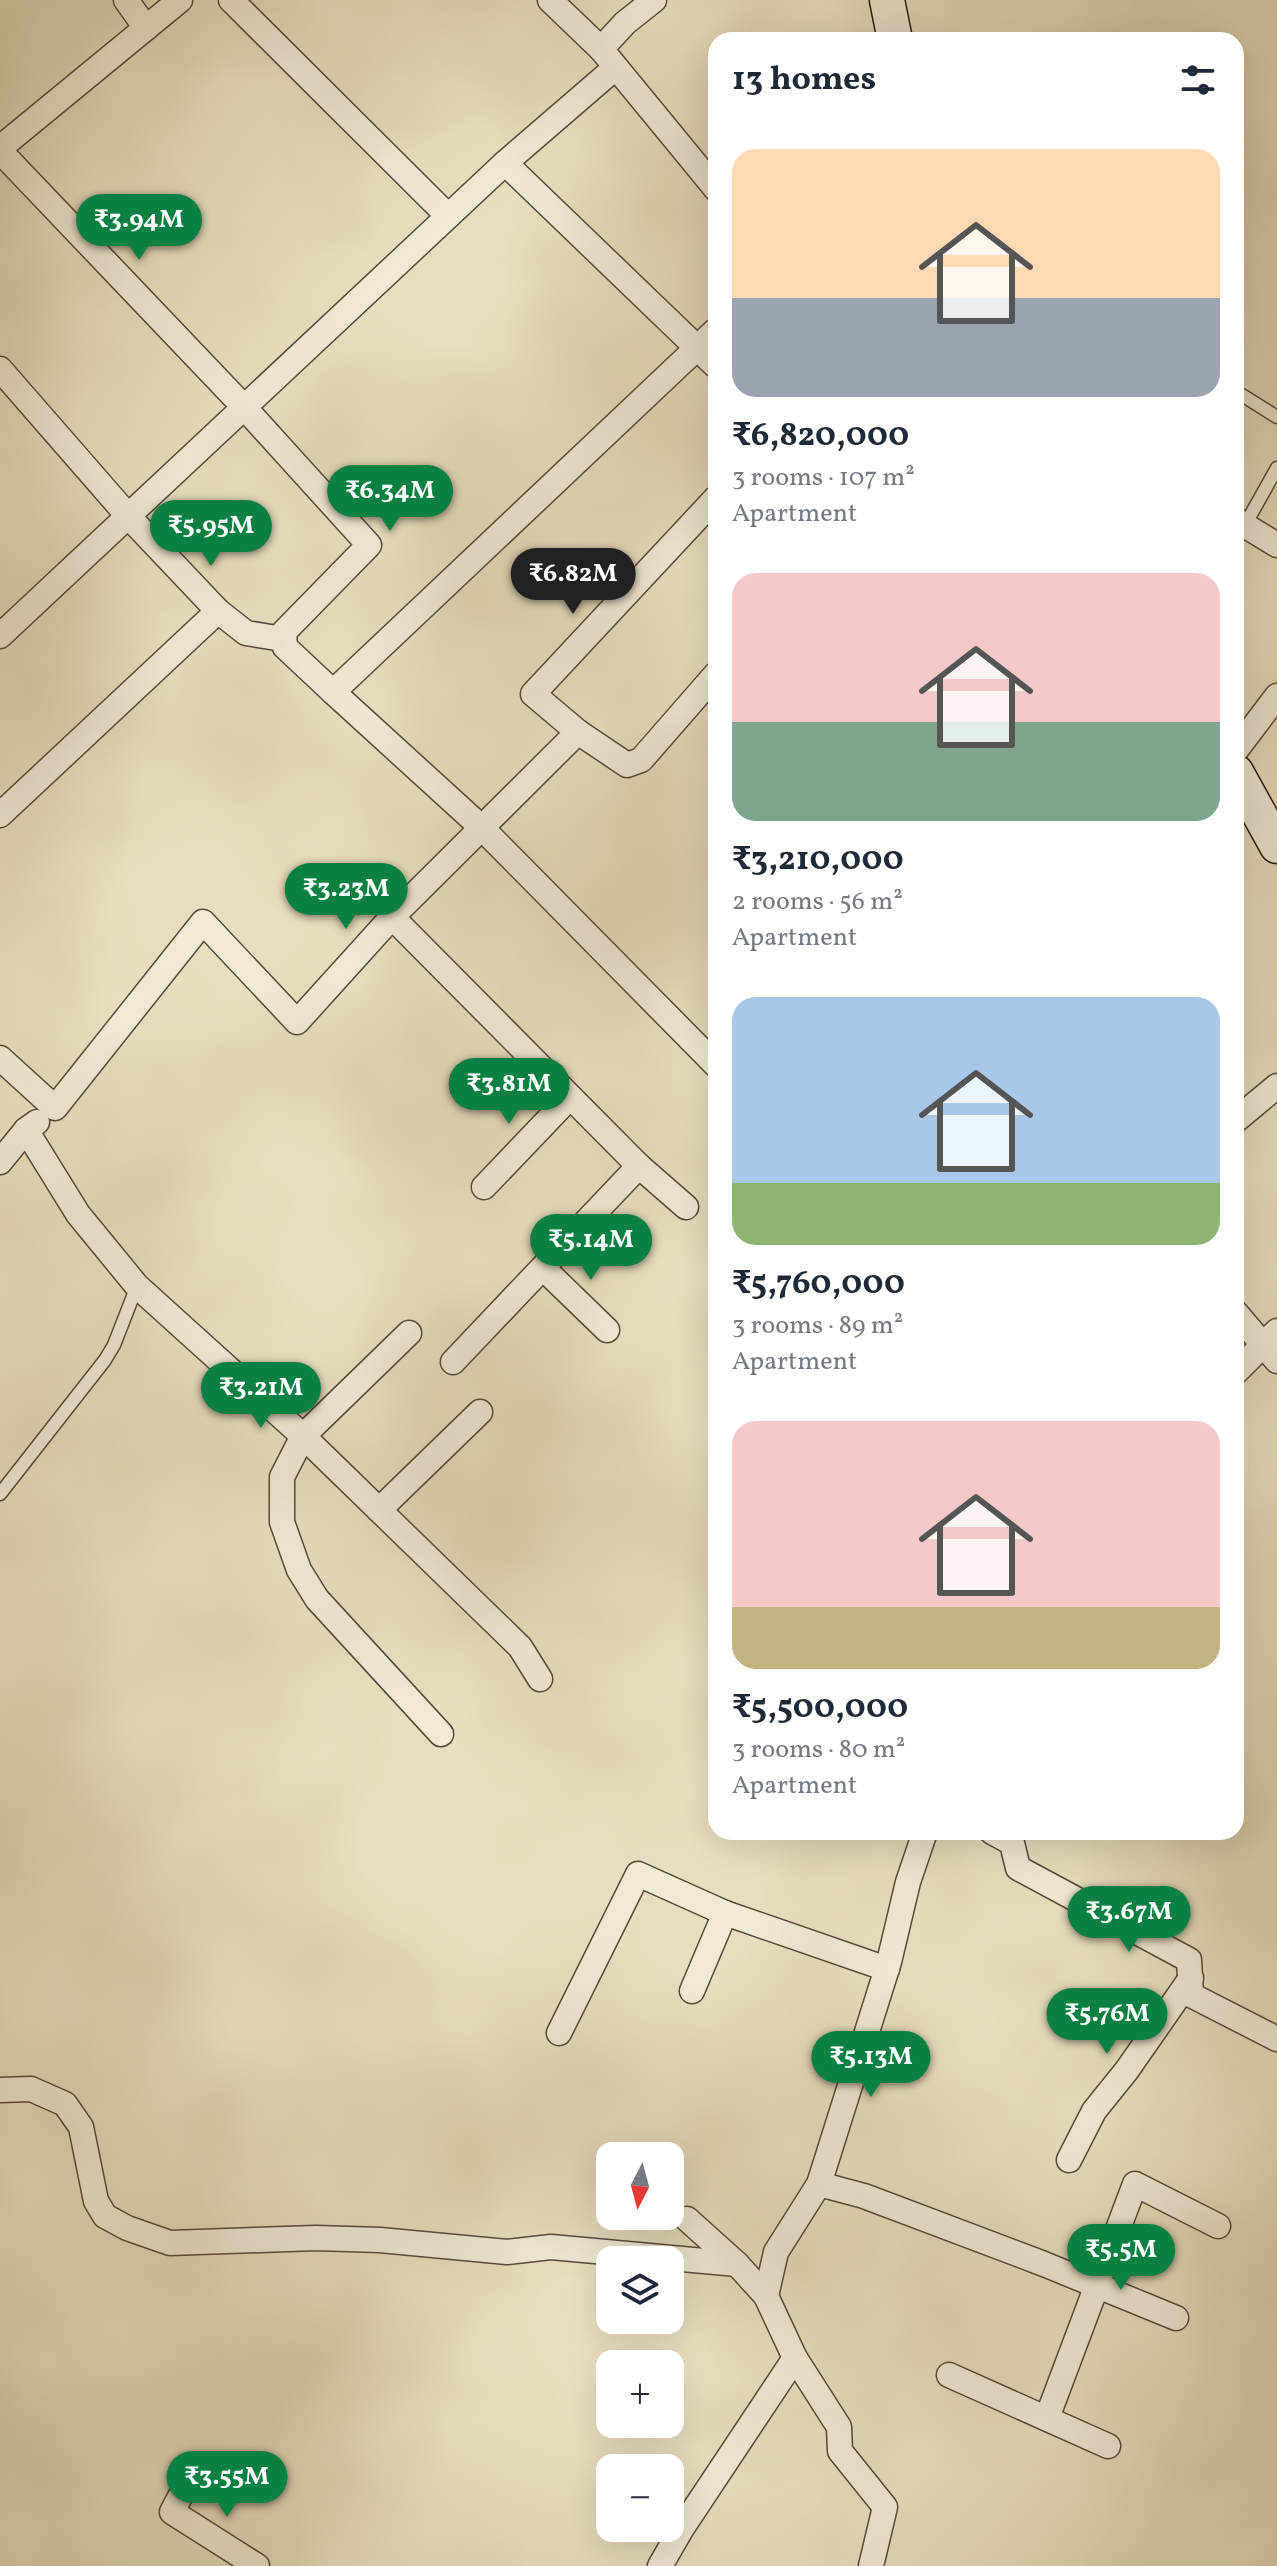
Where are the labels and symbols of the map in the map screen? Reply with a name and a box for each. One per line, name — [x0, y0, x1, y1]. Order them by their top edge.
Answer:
pin: ₹3.94M — [74, 194, 204, 262]
pin: ₹6.34M — [325, 465, 455, 533]
pin: ₹5.95M — [146, 500, 276, 568]
pin: ₹6.82M — [508, 548, 638, 616]
pin: ₹3.23M — [281, 863, 411, 931]
pin: ₹3.81M — [444, 1058, 574, 1126]
pin: ₹5.14M — [526, 1214, 656, 1282]
pin: ₹3.21M — [196, 1362, 326, 1430]
pin: ₹3.67M — [1064, 1886, 1194, 1954]
pin: ₹5.76M — [1042, 1988, 1172, 2056]
pin: ₹5.13M — [806, 2031, 936, 2099]
north arrow — [596, 2142, 684, 2230]
pin: ₹5.5M — [1065, 2224, 1177, 2292]
pin: ₹3.55M — [162, 2451, 292, 2519]

